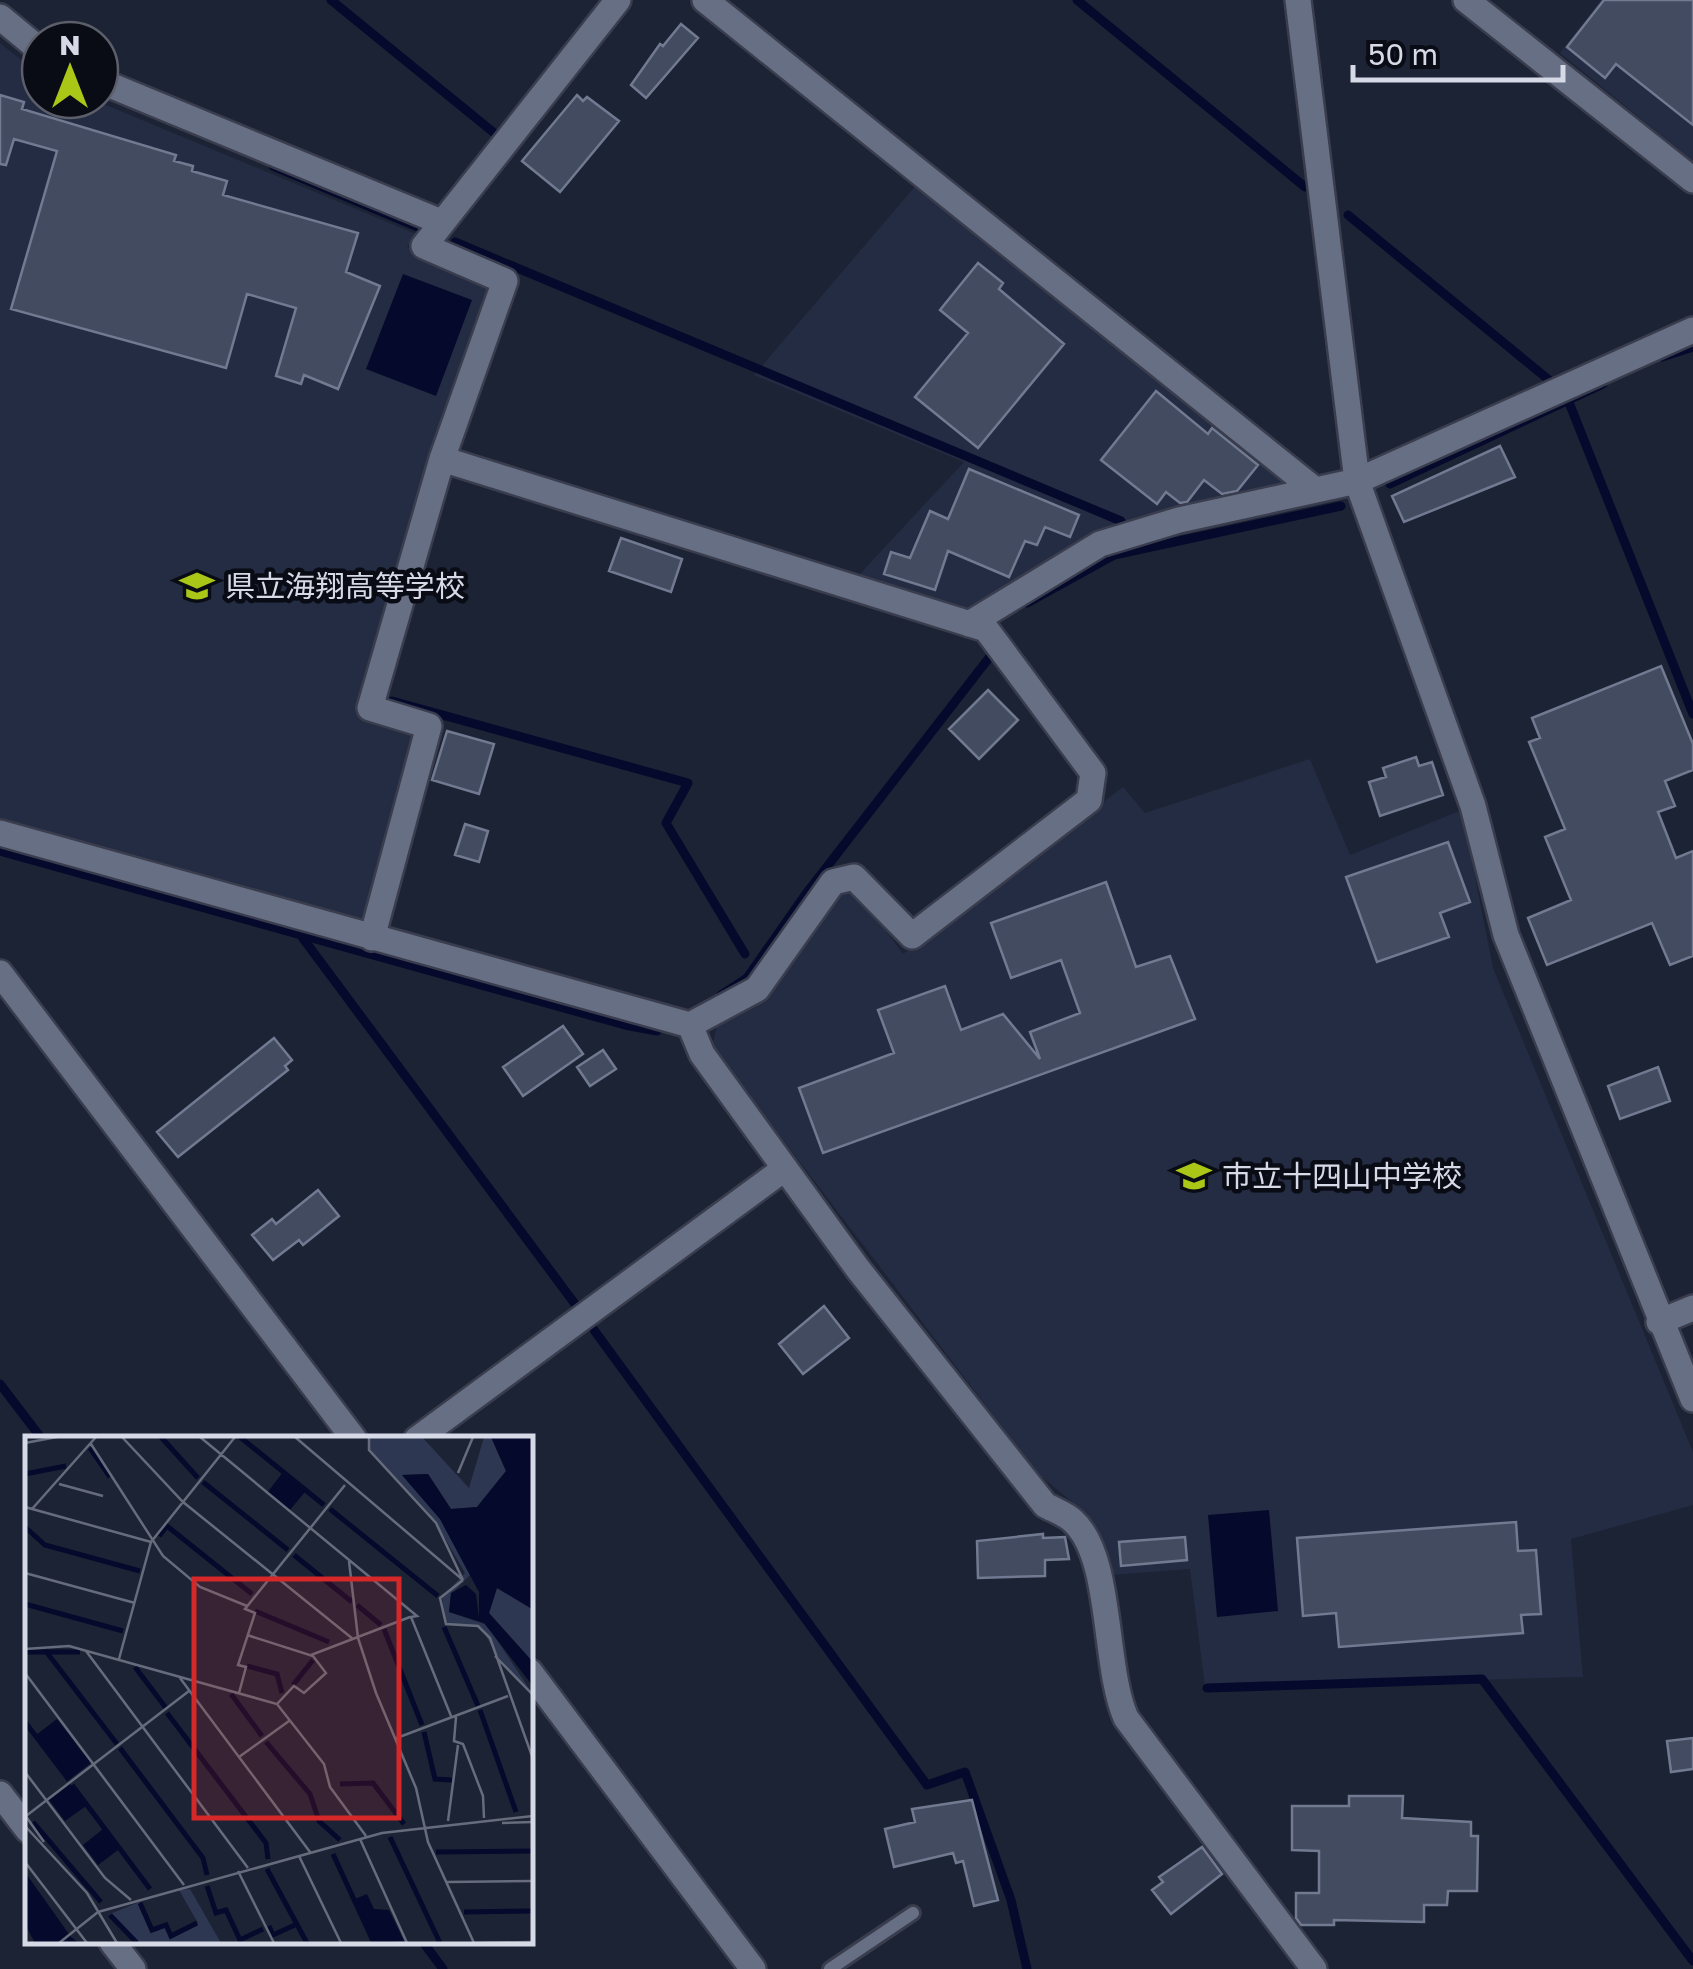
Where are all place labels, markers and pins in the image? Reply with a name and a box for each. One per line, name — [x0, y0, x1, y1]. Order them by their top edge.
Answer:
school or university icon: 県立海翔高等学校 — [178, 567, 216, 605]
place label: 県立海翔高等学校 — [225, 568, 465, 604]
school or university icon: 市立十四山中学校 — [1175, 1157, 1213, 1195]
place label: 市立十四山中学校 — [1222, 1158, 1462, 1194]

